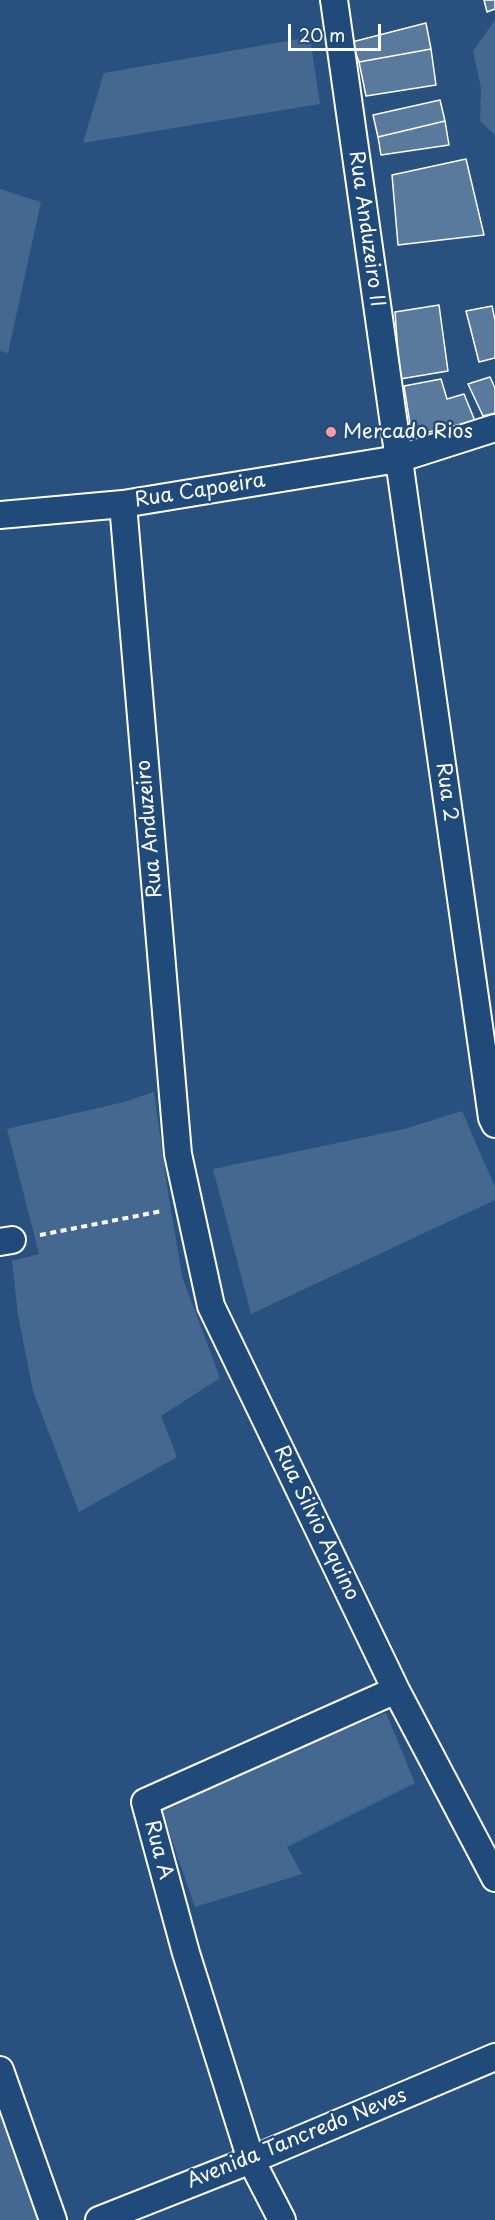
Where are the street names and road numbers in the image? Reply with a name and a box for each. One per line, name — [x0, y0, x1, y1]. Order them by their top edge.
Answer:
street label: Rua Anduzeiro II — [343, 149, 389, 309]
street label: Rua Capoeira — [133, 469, 267, 513]
street label: Rua Anduzeiro — [132, 759, 168, 899]
street label: Rua 2 — [430, 761, 462, 823]
street label: Rua Silvio Aquino — [268, 1442, 364, 1604]
street label: Rua A — [139, 1818, 177, 1882]
street label: Avenida Tancredo Neves — [184, 2084, 410, 2194]

